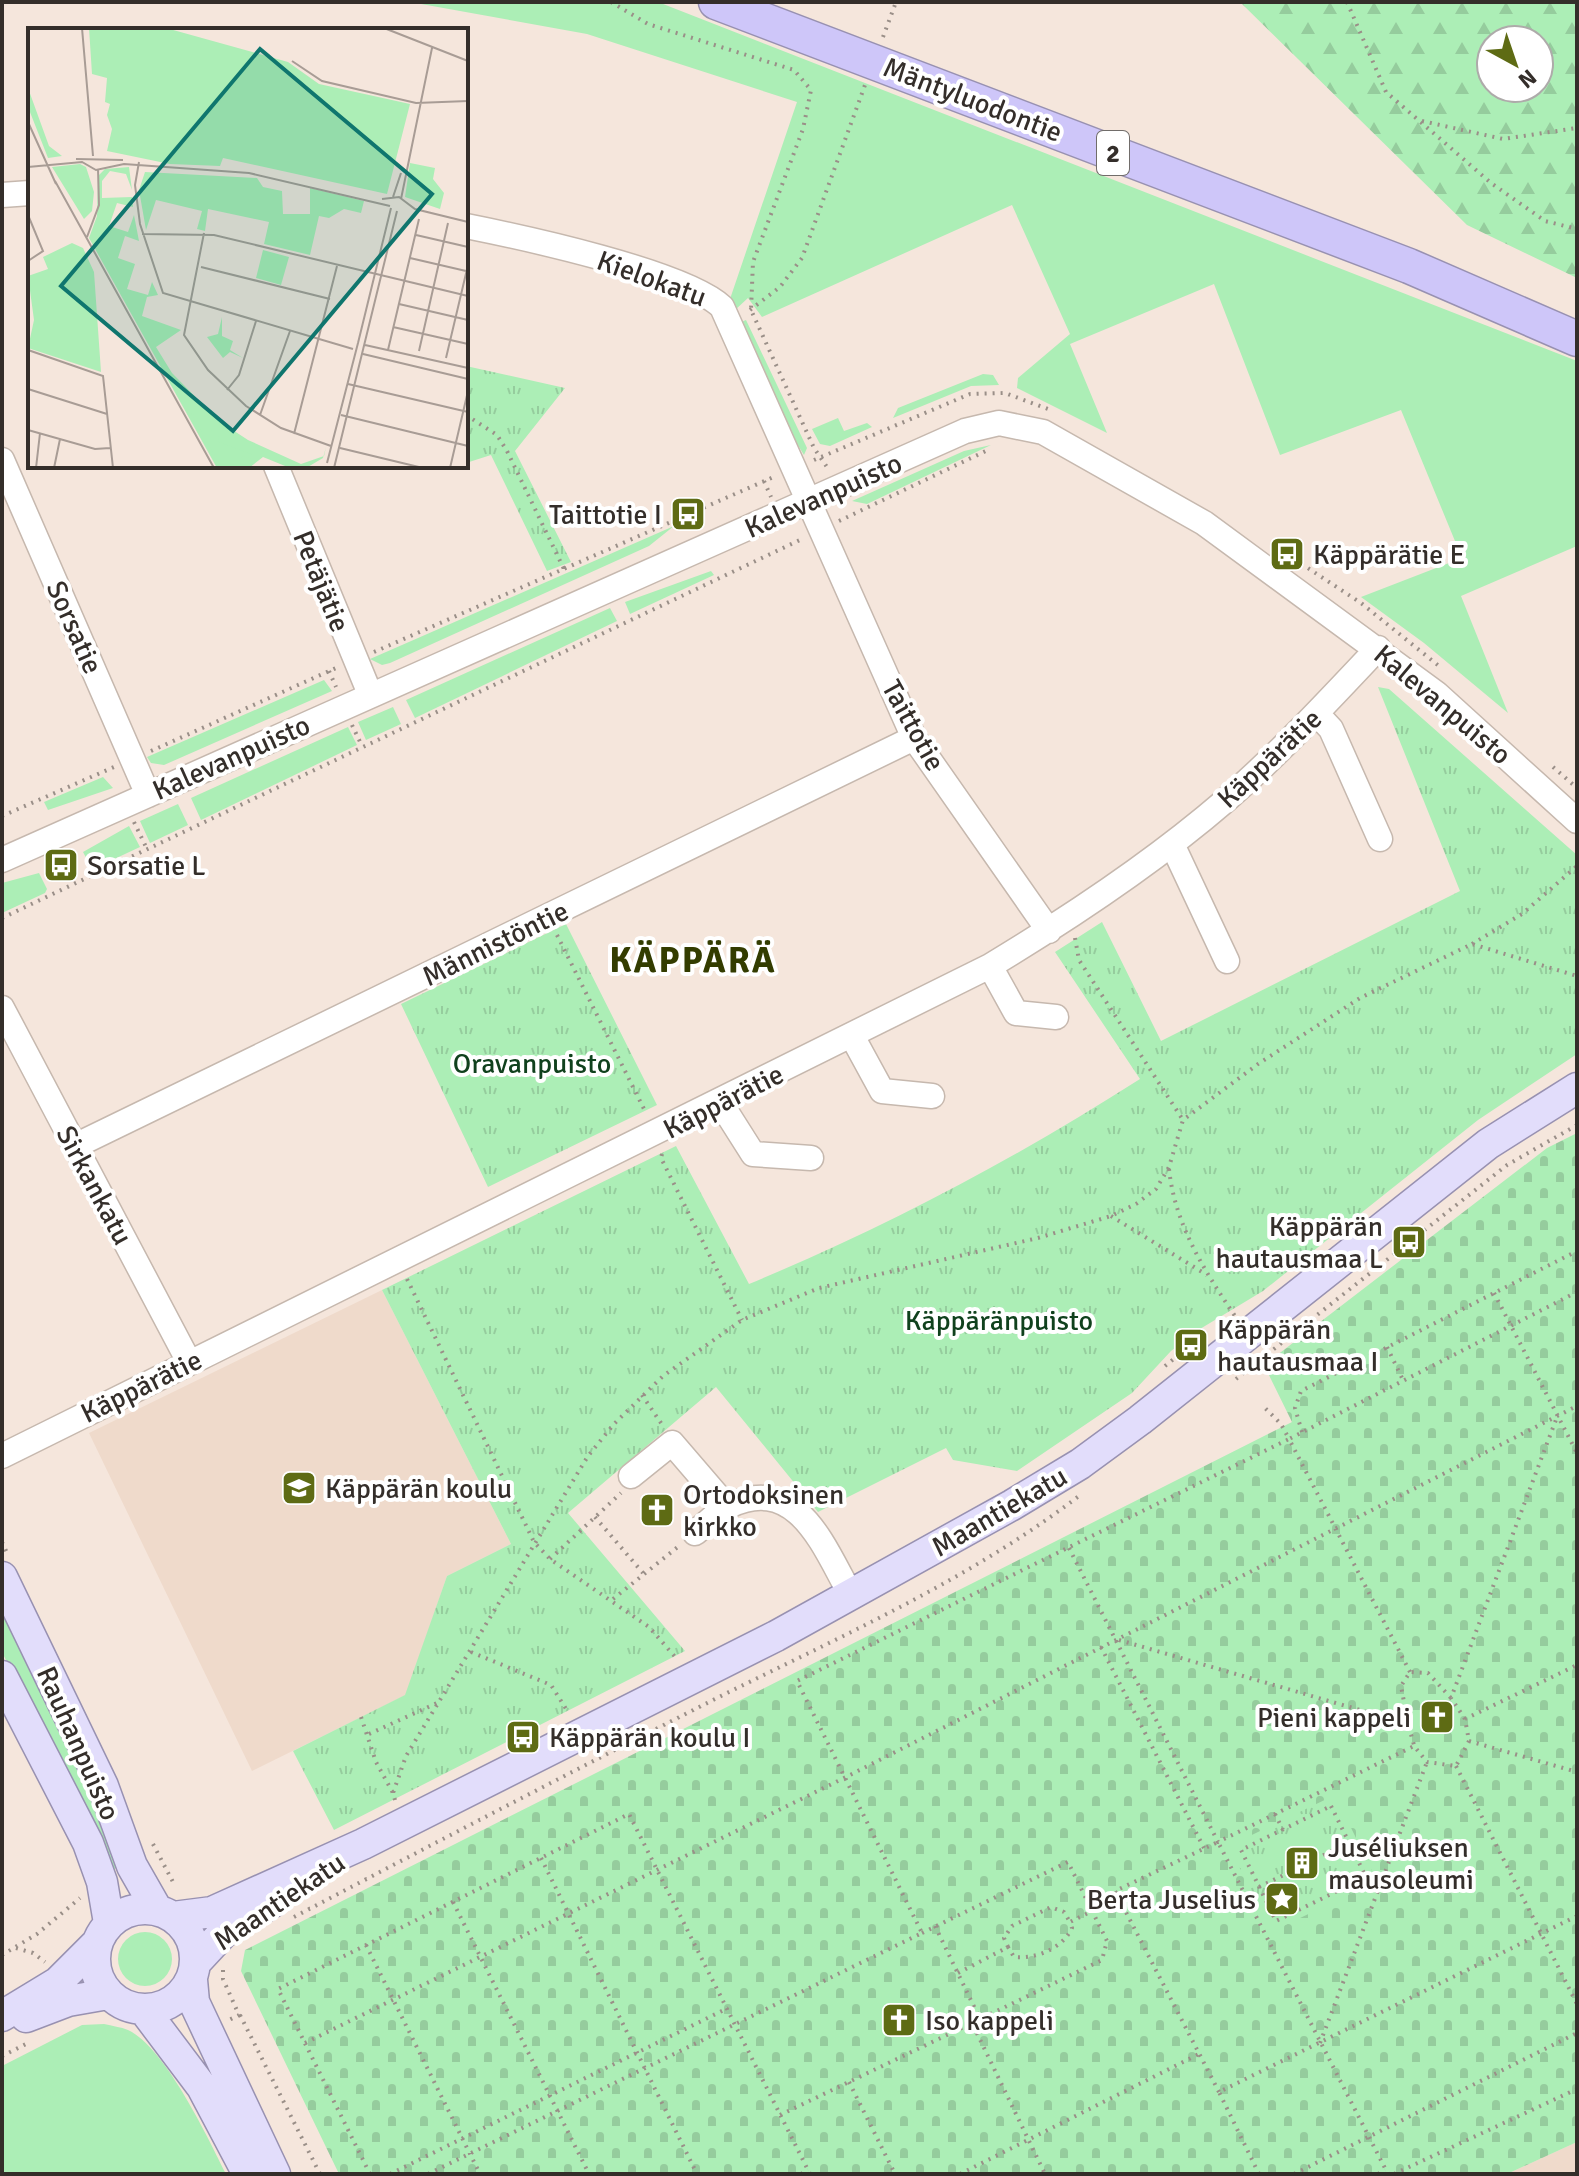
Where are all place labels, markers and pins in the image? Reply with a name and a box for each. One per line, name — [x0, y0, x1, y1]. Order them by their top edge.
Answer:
bus stop icon: Taittotie I — [669, 495, 707, 533]
place label: Taittotie I — [549, 498, 662, 532]
bus stop icon: Käppärätie E — [1268, 535, 1306, 573]
place label: Käppärätie E — [1313, 538, 1465, 572]
bus stop icon: Sorsatie L — [42, 846, 80, 884]
place label: Sorsatie L — [87, 849, 206, 883]
place label: Käppärän hautausmaa L — [1215, 1210, 1383, 1276]
bus stop icon: Käppärän hautausmaa L — [1390, 1223, 1428, 1261]
place label: Käppärän hautausmaa I — [1217, 1313, 1378, 1379]
bus stop icon: Käppärän hautausmaa I — [1172, 1326, 1210, 1364]
school or university icon: Käppärän koulu — [280, 1469, 318, 1507]
place label: Käppärän koulu — [325, 1472, 512, 1506]
place label: Ortodoksinen kirkko — [683, 1478, 844, 1544]
church icon: Ortodoksinen kirkko — [638, 1491, 676, 1529]
church icon: Pieni kappeli — [1418, 1698, 1456, 1736]
place label: Pieni kappeli — [1257, 1701, 1411, 1735]
bus stop icon: Käppärän koulu I — [504, 1718, 542, 1756]
place label: Käppärän koulu I — [549, 1721, 750, 1755]
place label: Juséliuksen mausoleumi — [1328, 1831, 1474, 1897]
building icon: Juséliuksen mausoleumi — [1283, 1844, 1321, 1882]
place icon: Berta Juselius — [1263, 1880, 1301, 1918]
place label: Berta Juselius — [1087, 1883, 1256, 1917]
church icon: Iso kappeli — [880, 2001, 918, 2039]
place label: Iso kappeli — [925, 2004, 1054, 2038]

